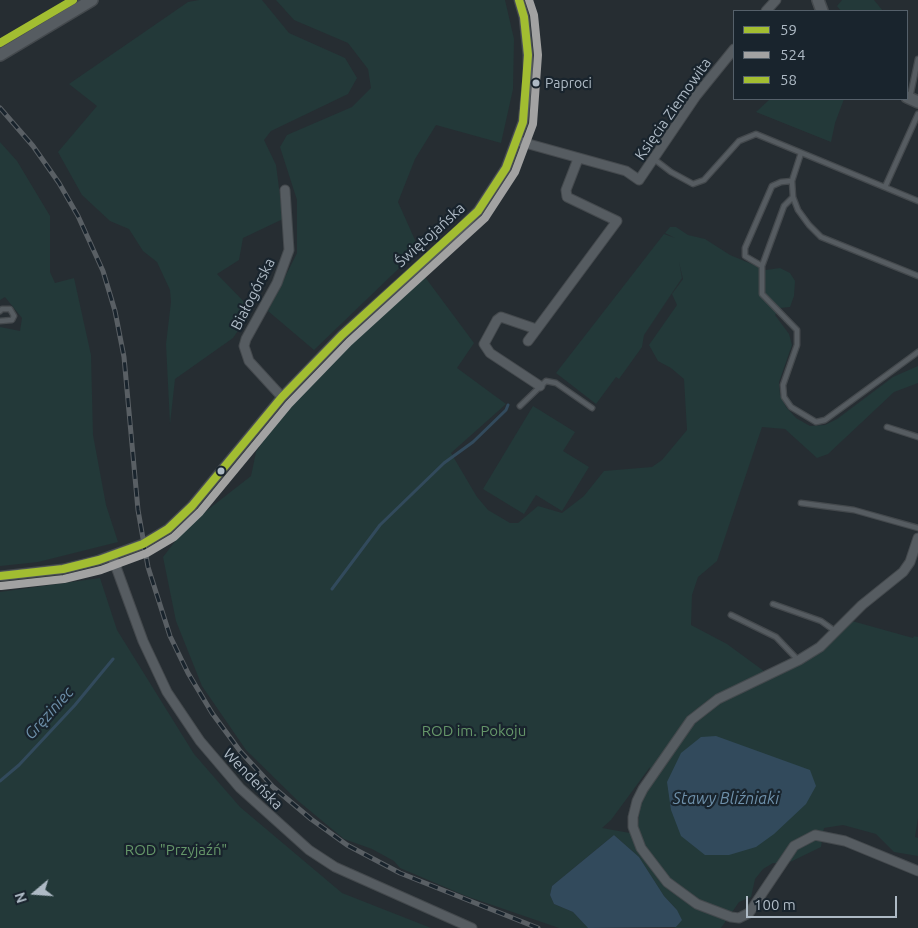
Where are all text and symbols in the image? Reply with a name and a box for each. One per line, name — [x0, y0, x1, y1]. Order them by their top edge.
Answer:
legend — [733, 10, 908, 100]
text: 59 — [780, 21, 797, 38]
text: 524 — [780, 46, 805, 63]
street label: Księcia Ziemowita — [631, 54, 715, 164]
text: 58 — [780, 71, 797, 88]
place label: Paproci — [545, 75, 592, 91]
marker: Paproci — [531, 78, 541, 88]
street label: Świętojańska — [391, 199, 469, 271]
street label: Białogórska — [227, 255, 279, 333]
unlabelled marker — [216, 466, 226, 476]
water label: Gręziniec — [20, 683, 78, 743]
park label: ROD im. Pokoju — [422, 722, 526, 740]
street label: Wendeńska — [219, 745, 287, 813]
water label: Stawy Bliźniaki — [673, 789, 779, 809]
park label: ROD "Przyjaźń" — [125, 841, 227, 859]
north arrow — [10, 868, 60, 918]
scale bar — [748, 886, 899, 918]
text: N — [12, 890, 30, 905]
text: 100 m — [754, 896, 796, 913]

